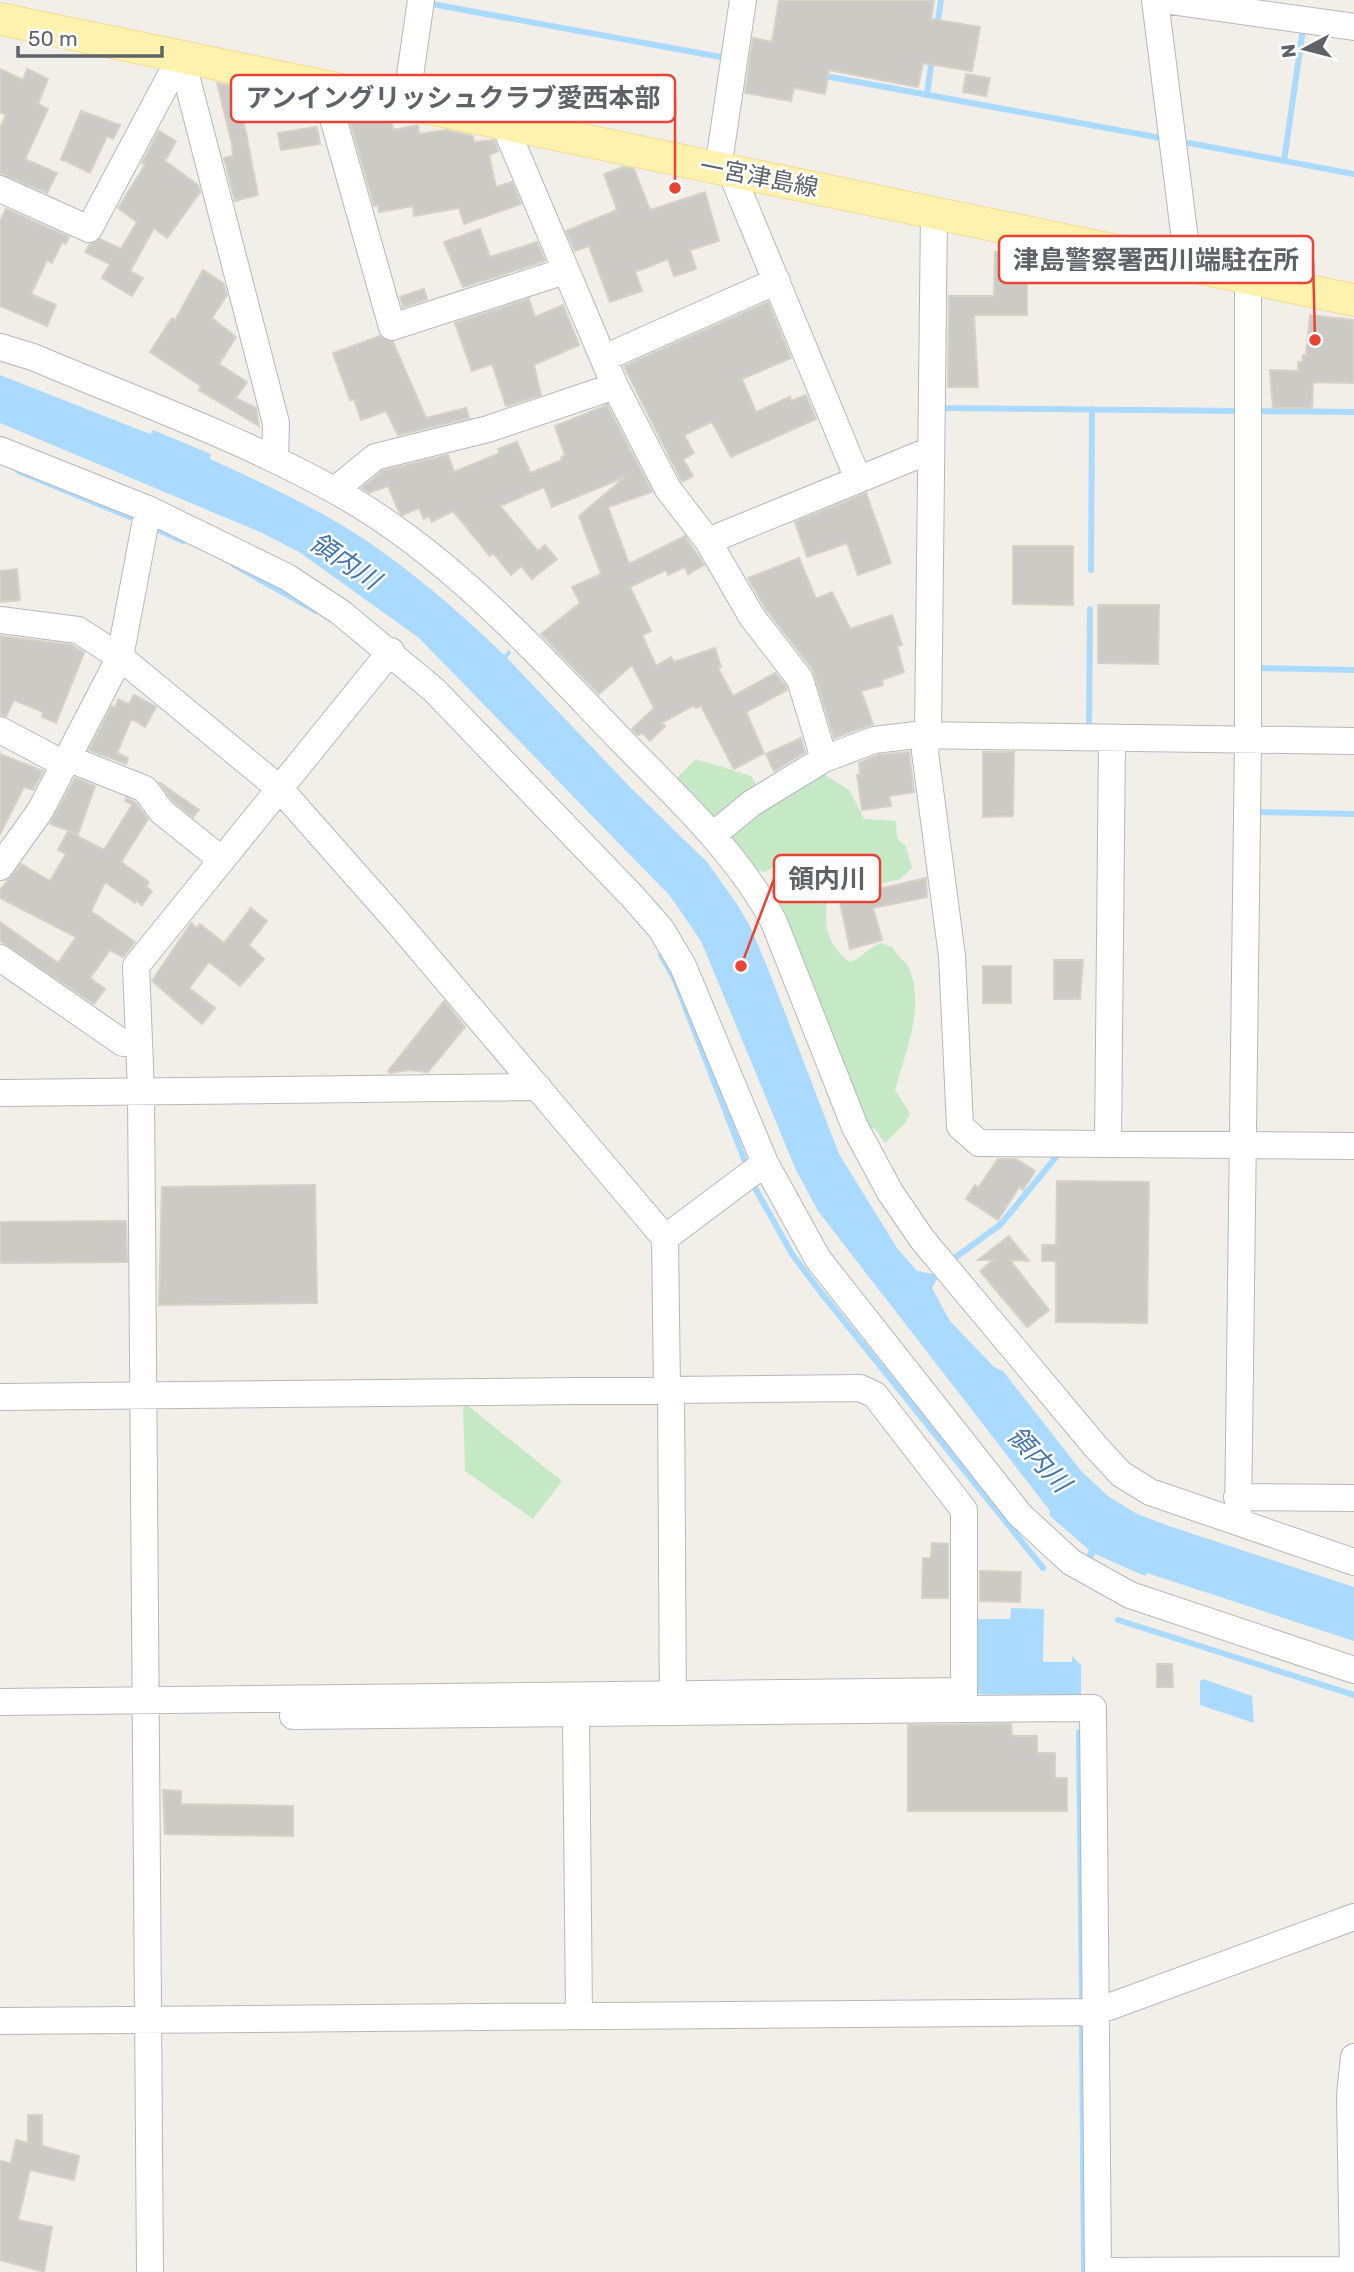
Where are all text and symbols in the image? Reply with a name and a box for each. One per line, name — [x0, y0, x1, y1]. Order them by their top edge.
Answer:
scale bar — [18, 14, 161, 58]
north arrow — [1270, 14, 1340, 84]
text: 50 m — [28, 26, 78, 51]
text: N — [1276, 43, 1301, 59]
callout: アンイングリッシュクラブ愛西本部 — [231, 75, 675, 122]
text: アンイングリッシュクラブ愛西本部 — [246, 83, 660, 114]
street label: 一宮津島線 — [697, 152, 821, 202]
callout: 津島警察署西川端駐在所 — [999, 236, 1313, 283]
text: 津島警察署西川端駐在所 — [1013, 245, 1299, 276]
water label: 領内川 — [304, 527, 388, 598]
callout: 領内川 — [774, 855, 880, 902]
text: 領内川 — [788, 864, 866, 895]
water label: 領内川 — [1001, 1420, 1079, 1501]

